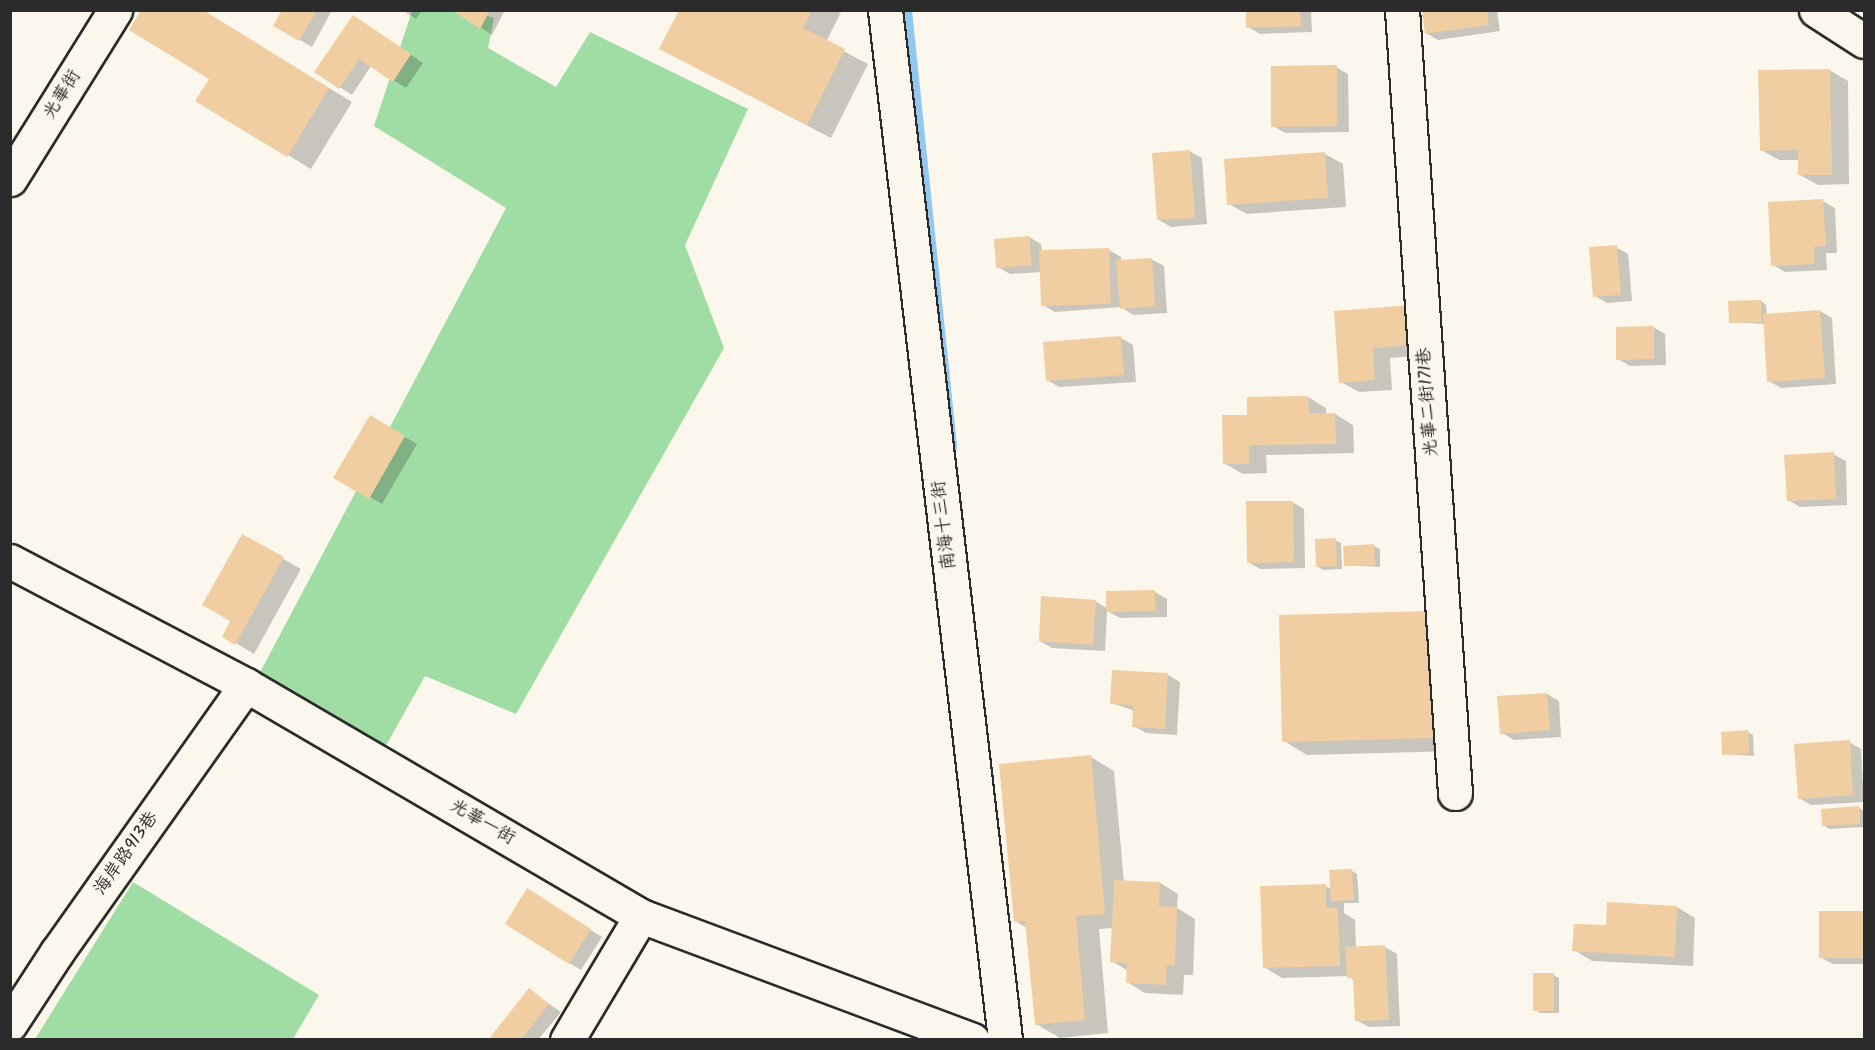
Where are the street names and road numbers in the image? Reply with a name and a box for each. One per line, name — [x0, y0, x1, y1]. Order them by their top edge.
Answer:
street label: 光華街 — [40, 66, 86, 124]
street label: 光華二街171巷 — [1414, 347, 1444, 457]
street label: 南海十三街 — [929, 479, 961, 571]
street label: 光華一街 — [445, 796, 519, 850]
street label: 海岸路913巷 — [90, 808, 164, 900]

